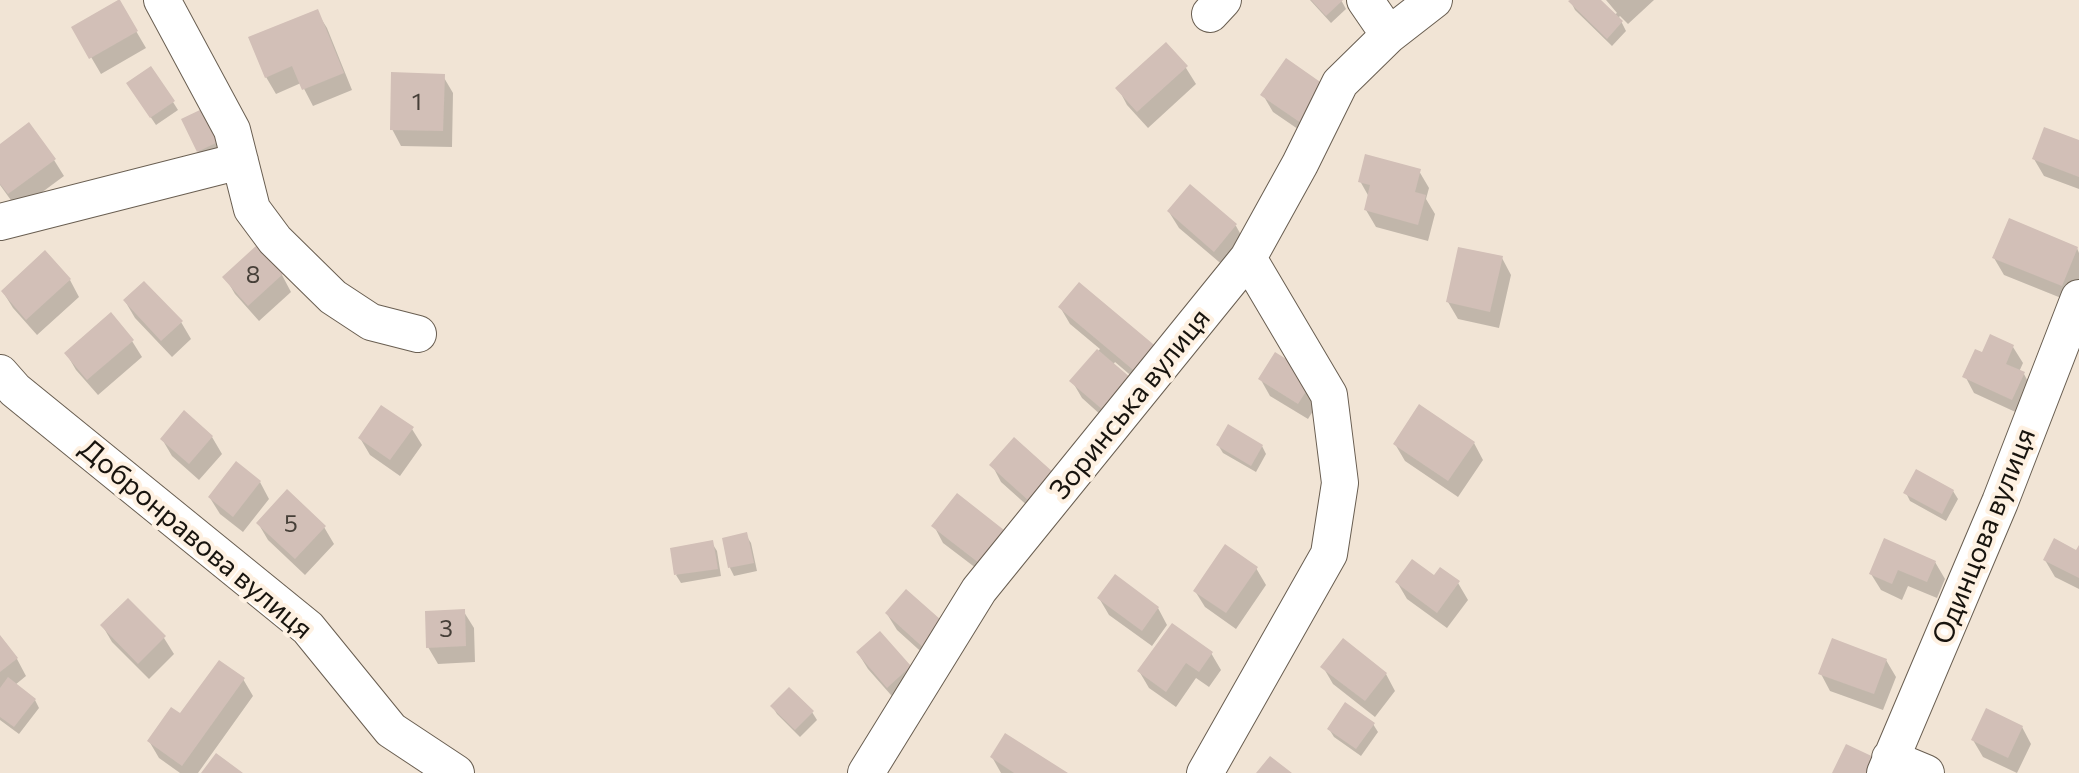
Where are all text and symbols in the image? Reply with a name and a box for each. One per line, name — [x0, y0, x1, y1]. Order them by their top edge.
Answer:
house number: 1 — [412, 88, 422, 116]
house number: 8 — [246, 261, 260, 289]
street label: Зоринська вулиця — [1043, 302, 1217, 506]
street label: Одинцова вулиця — [1925, 423, 2043, 649]
street label: Добронравова вулиця — [73, 432, 319, 646]
house number: 5 — [284, 510, 298, 538]
house number: 3 — [439, 615, 453, 643]

